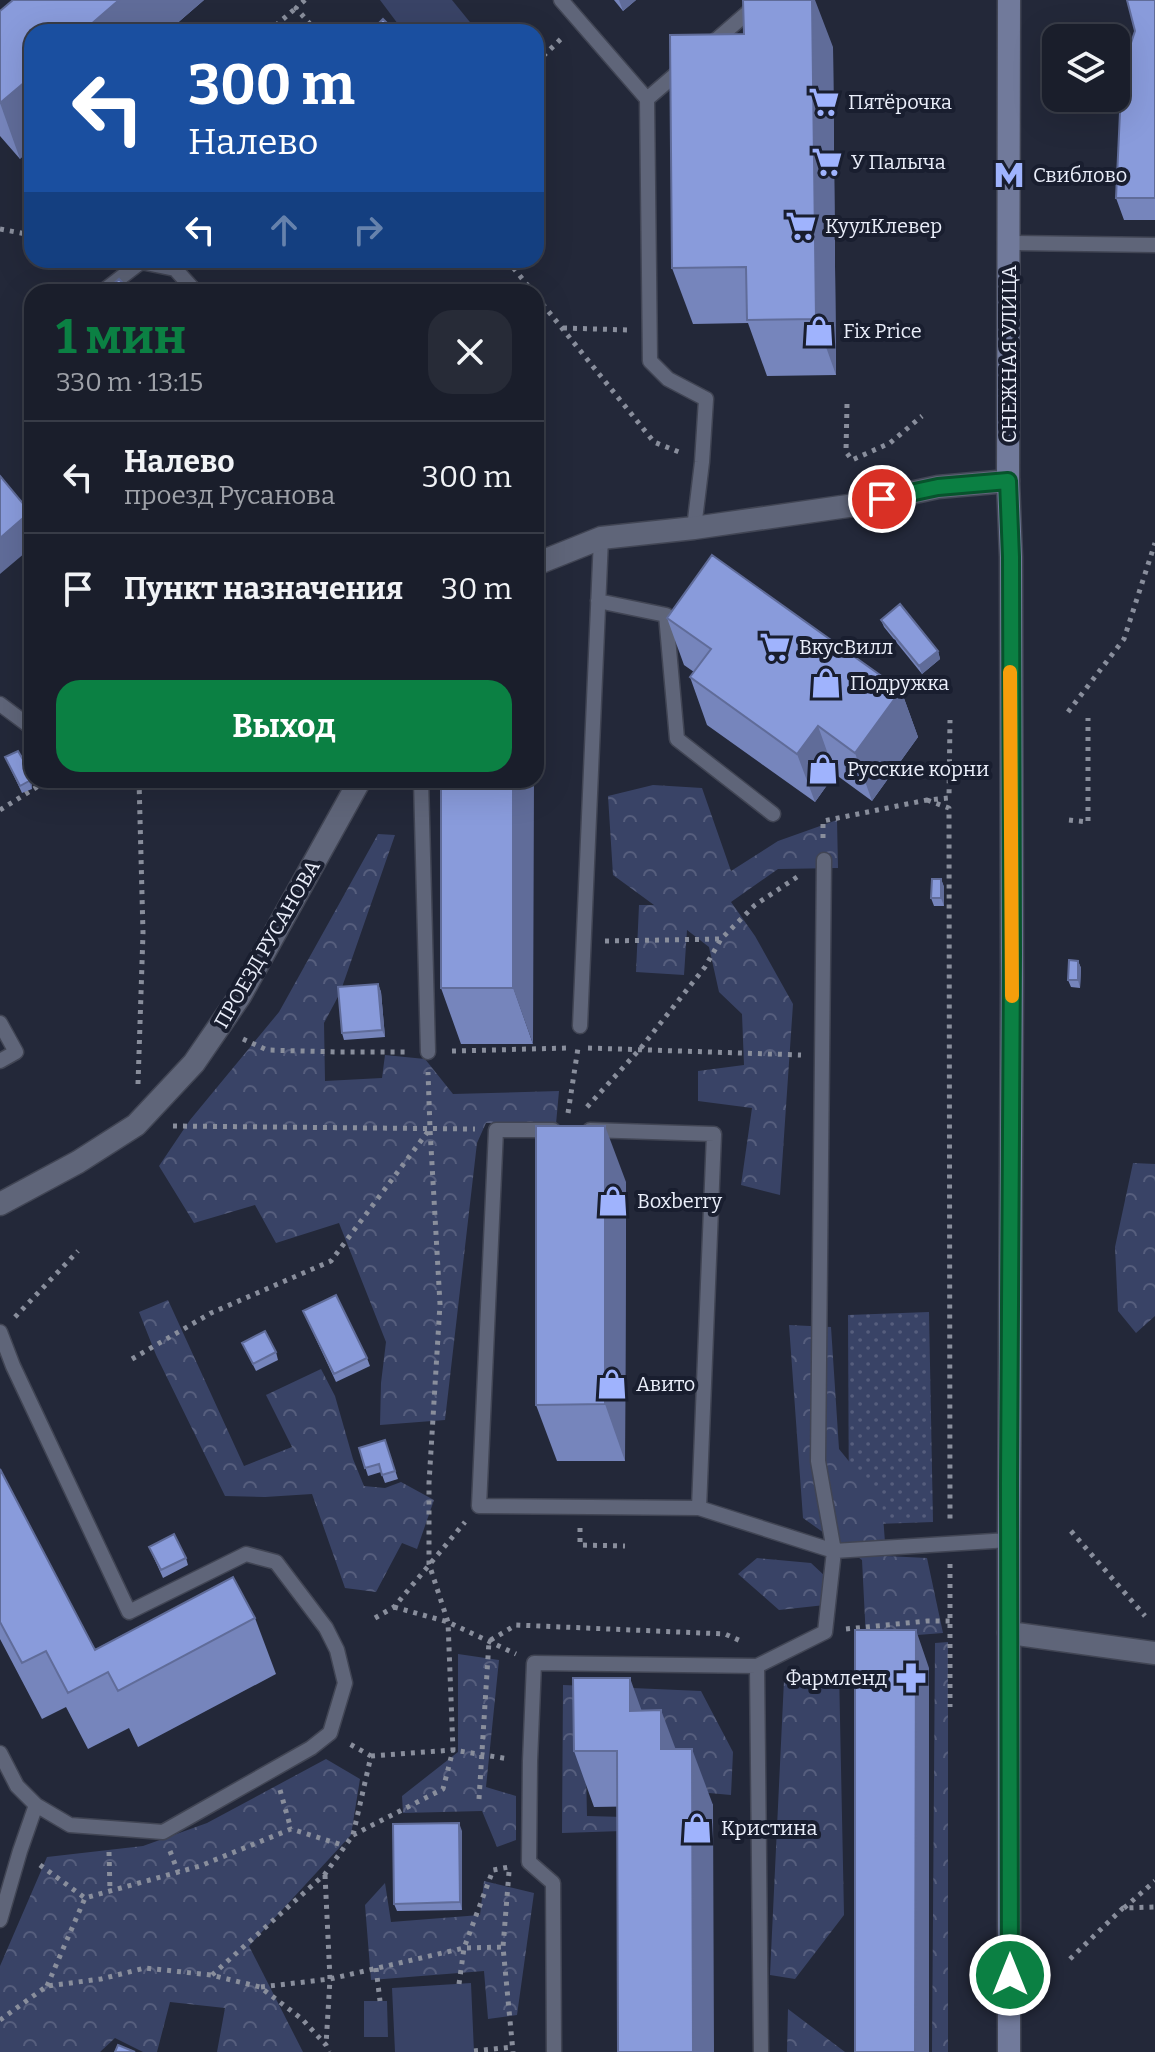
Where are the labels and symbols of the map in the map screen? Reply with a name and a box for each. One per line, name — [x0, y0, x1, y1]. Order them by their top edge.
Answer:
supermarket icon: Пятёрочка — [807, 85, 841, 119]
place label: Пятёрочка — [848, 90, 952, 114]
supermarket icon: У Палыча — [810, 145, 844, 179]
place label: У Палыча — [851, 150, 946, 174]
metro station icon: Свиблово — [992, 158, 1026, 192]
place label: Свиблово — [1033, 163, 1127, 187]
supermarket icon: КуулКлевер — [784, 209, 818, 243]
place label: КуулКлевер — [825, 214, 942, 238]
street label: СНЕЖНАЯ УЛИЦА — [997, 264, 1021, 443]
shop icon: Fix Price — [802, 314, 836, 348]
place label: Fix Price — [843, 319, 922, 343]
pin — [848, 465, 916, 533]
supermarket icon: ВкусВилл — [758, 630, 792, 664]
place label: ВкусВилл — [799, 635, 893, 659]
shop icon: Подружка — [809, 666, 843, 700]
place label: Подружка — [850, 671, 949, 695]
shop icon: Русские корни — [806, 752, 840, 786]
place label: Русские корни — [847, 757, 989, 781]
street label: ПРОЕЗД РУСАНОВА — [209, 855, 325, 1032]
shop icon: Boxberry — [596, 1184, 630, 1218]
place label: Boxberry — [637, 1189, 722, 1213]
shop icon: Авито — [595, 1367, 629, 1401]
place label: Авито — [636, 1372, 695, 1396]
pharmacy icon: Фармленд — [894, 1661, 928, 1695]
place label: Фармленд — [785, 1666, 887, 1690]
shop icon: Кристина — [680, 1811, 714, 1845]
place label: Кристина — [721, 1816, 818, 1840]
position arrow — [968, 1933, 1052, 2017]

